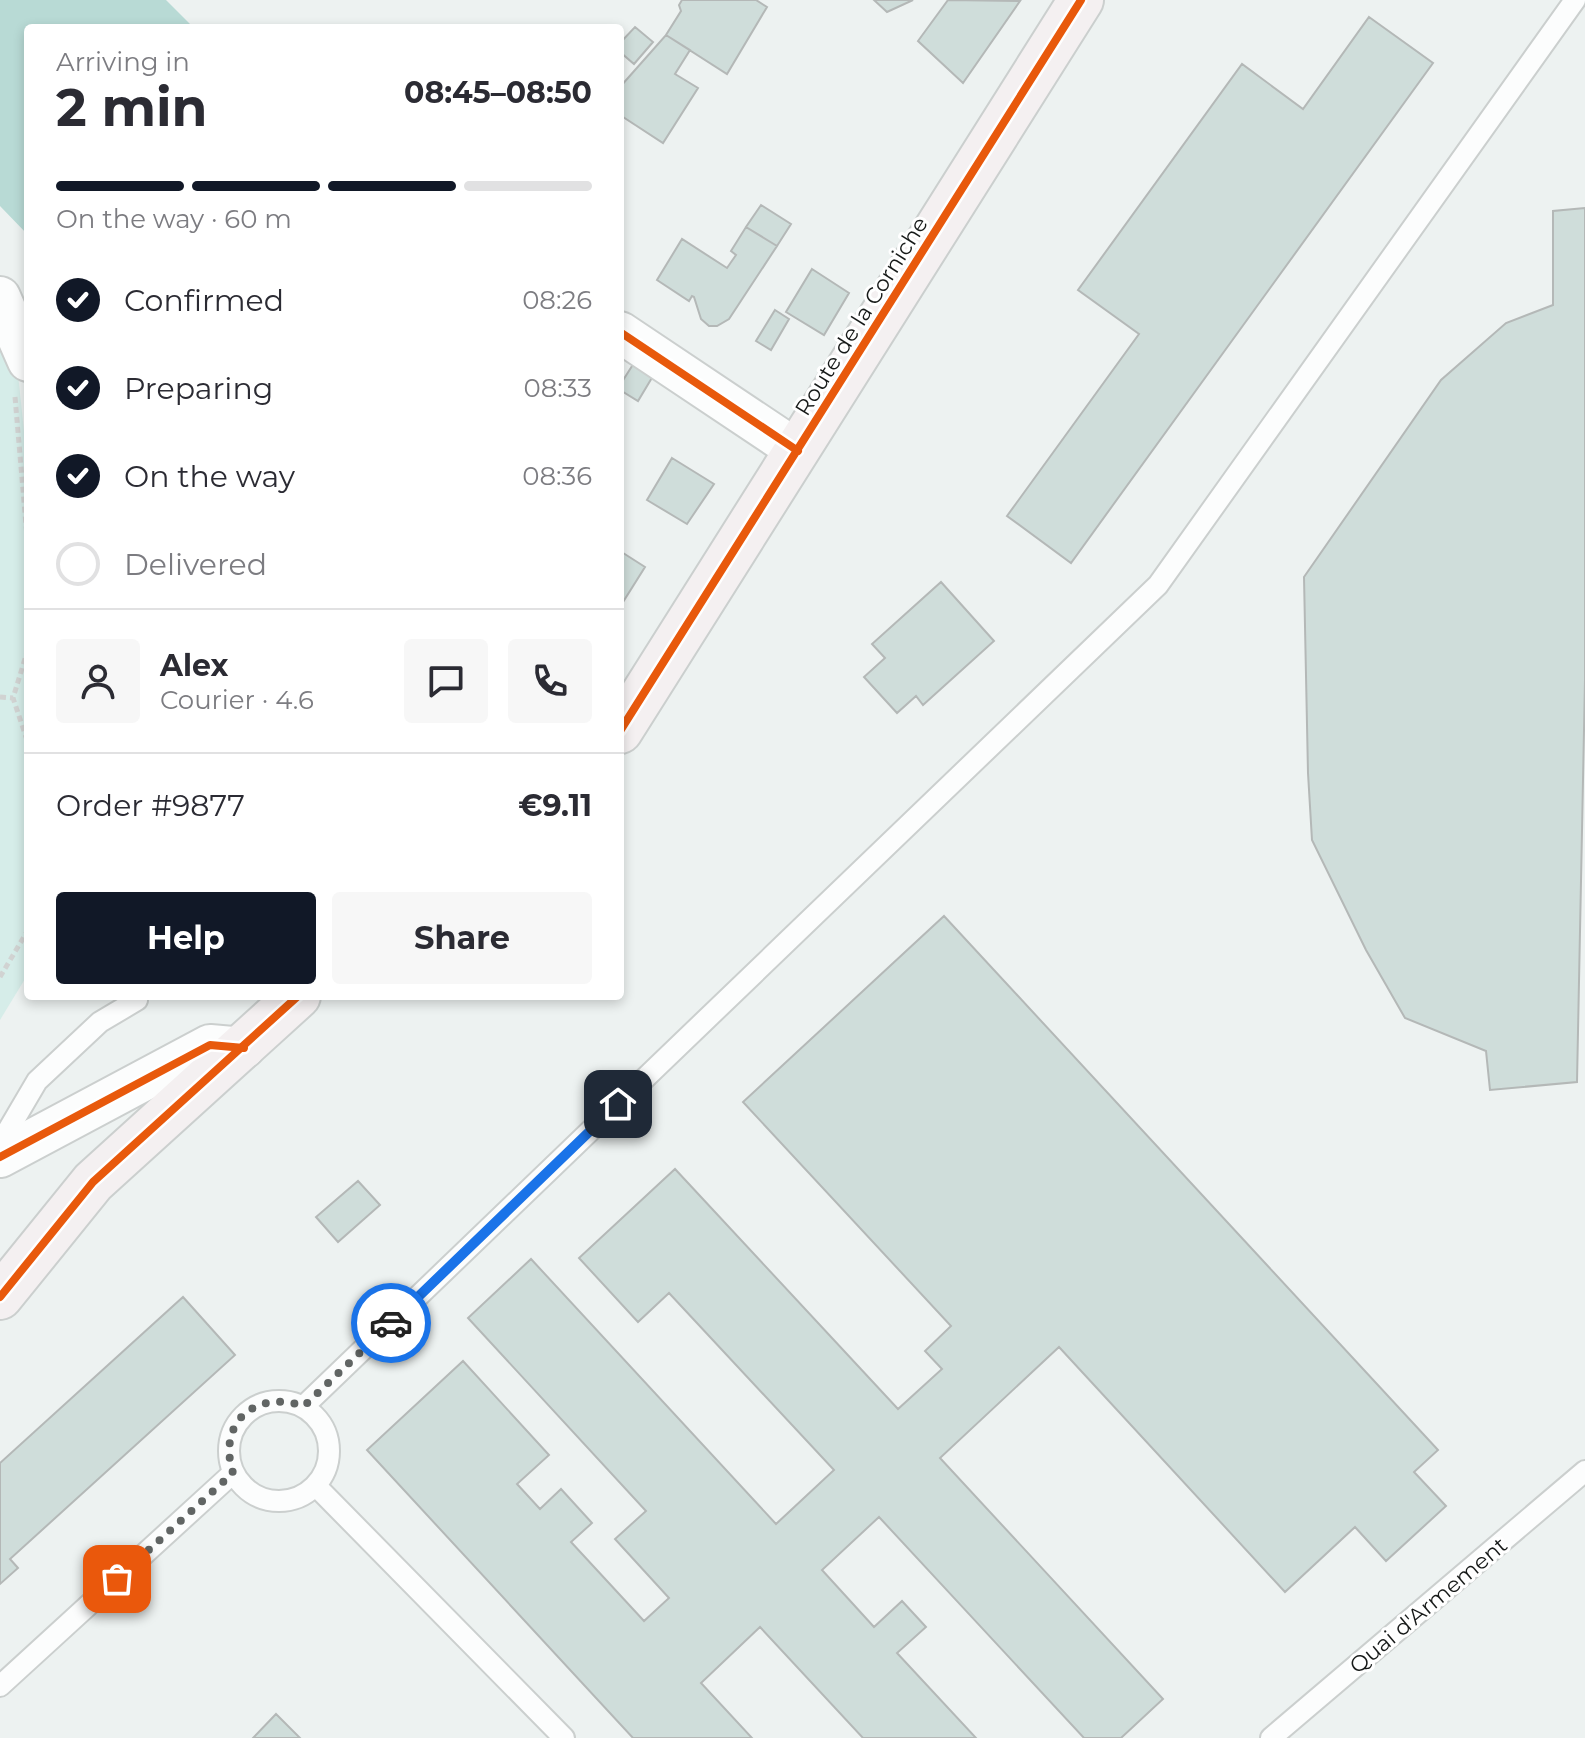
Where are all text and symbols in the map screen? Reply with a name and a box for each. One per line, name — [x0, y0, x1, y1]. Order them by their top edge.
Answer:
text: Arriving in — [56, 46, 190, 78]
text: 08:45–08:50 — [404, 74, 592, 111]
text: 2 min — [56, 76, 208, 139]
text: On the way · 60 m — [56, 203, 292, 235]
street label: Route de la Corniche — [789, 212, 934, 421]
icon: check — [56, 278, 100, 322]
text: Confirmed — [124, 282, 284, 319]
text: 08:26 — [522, 284, 592, 316]
icon: check — [56, 366, 100, 410]
text: Preparing — [124, 370, 273, 407]
text: 08:33 — [523, 372, 592, 404]
icon: check — [56, 454, 100, 498]
text: On the way — [124, 458, 295, 495]
text: 08:36 — [522, 460, 592, 492]
text: Delivered — [124, 546, 267, 583]
button: person — [56, 639, 140, 723]
button: chat — [404, 639, 488, 723]
button: phone — [508, 639, 592, 723]
text: Alex — [160, 647, 228, 684]
text: Courier · 4.6 — [160, 684, 314, 716]
text: Order #9877 — [56, 787, 245, 824]
text: €9.11 — [518, 787, 592, 824]
button: Help — [56, 892, 316, 984]
button: Share — [332, 892, 592, 984]
pin — [584, 1070, 652, 1138]
icon: home — [596, 1082, 640, 1126]
courier — [351, 1283, 431, 1363]
icon: car — [369, 1301, 413, 1345]
street label: Quai d'Armement — [1344, 1531, 1513, 1679]
pin — [83, 1545, 151, 1613]
icon: bag — [95, 1557, 139, 1601]

